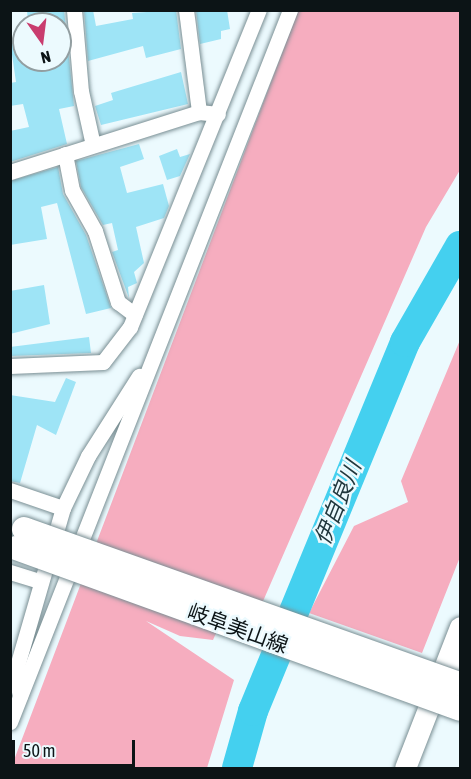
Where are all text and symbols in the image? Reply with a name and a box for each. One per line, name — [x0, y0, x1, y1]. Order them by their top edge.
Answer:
north arrow — [12, 12, 72, 72]
text: N — [39, 48, 53, 67]
water label: 伊自良川 — [309, 457, 367, 549]
street label: 岐阜美山線 — [184, 598, 292, 658]
scale bar — [15, 728, 138, 766]
text: 50 m — [23, 740, 55, 761]

